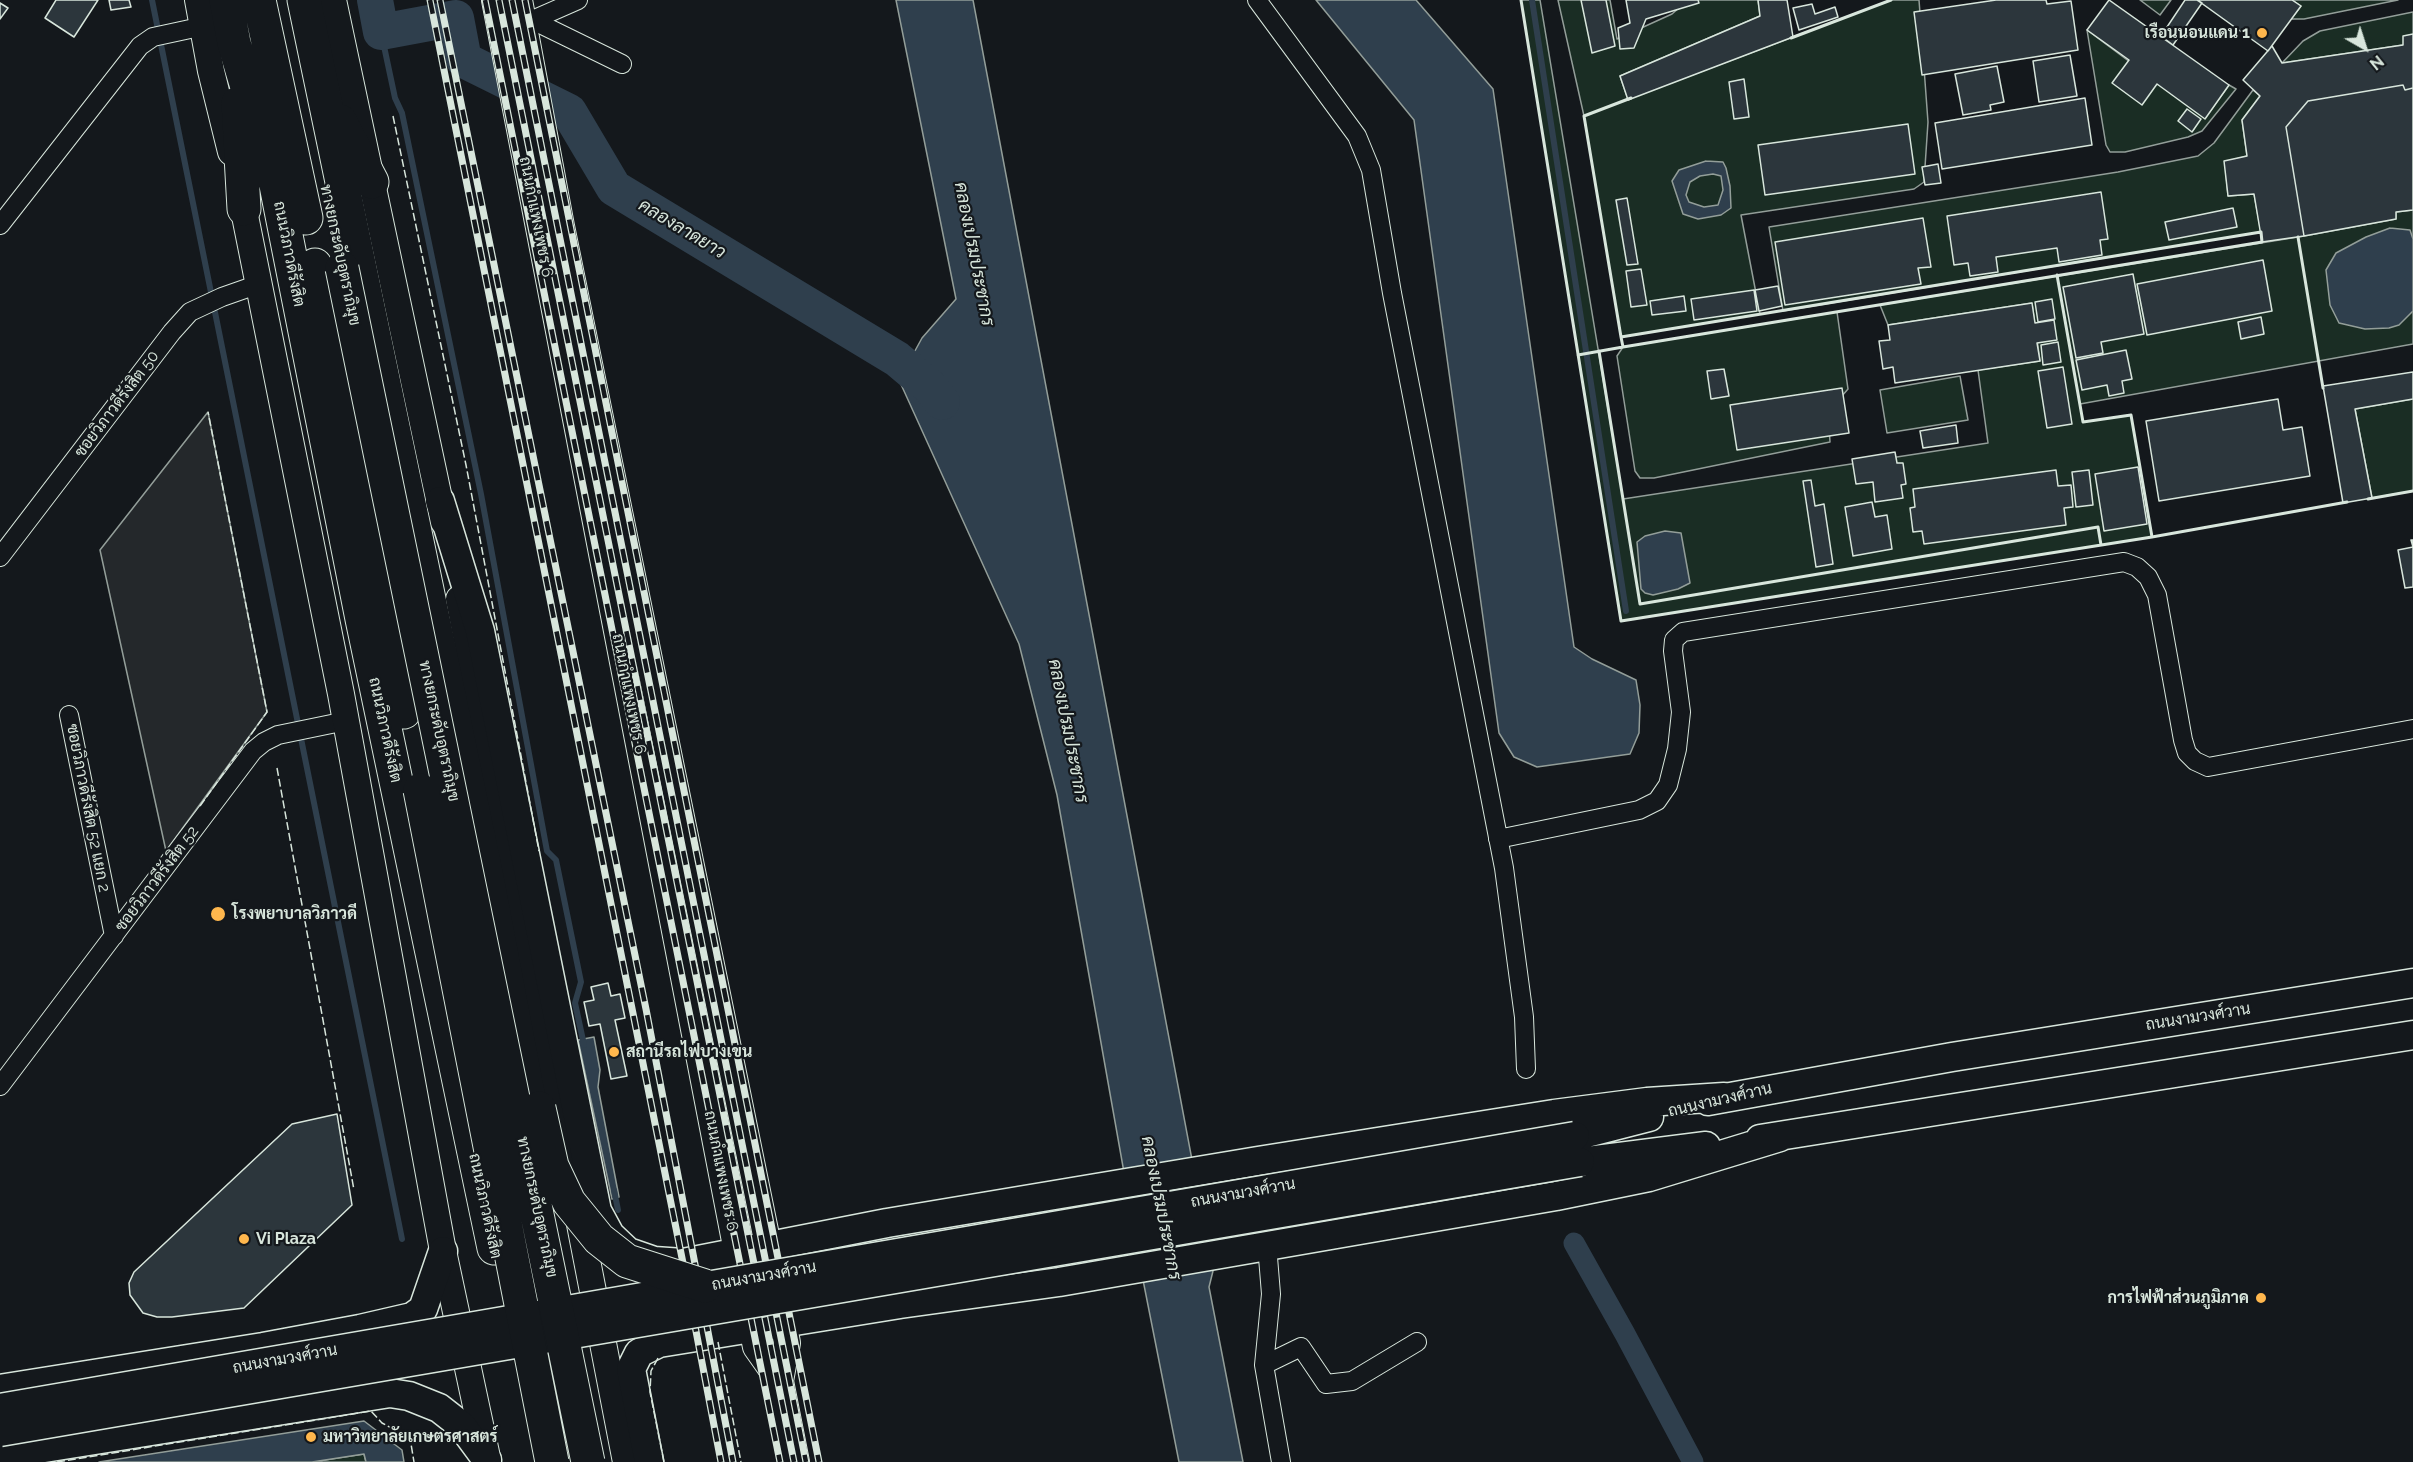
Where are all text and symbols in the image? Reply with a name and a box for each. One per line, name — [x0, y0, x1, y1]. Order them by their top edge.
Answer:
north arrow — [2335, 18, 2395, 78]
place label: เรือนนอนแดน 1 — [2145, 23, 2250, 43]
marker: เรือนนอนแดน 1 — [2255, 26, 2269, 40]
text: N — [2366, 51, 2387, 74]
street label: ถนนกำแพงเพชร 6 — [515, 155, 557, 279]
water label: คลองเปรมประชากร — [949, 180, 999, 328]
street label: ทางยกระดับอุตราภิมุข — [316, 183, 364, 327]
water label: คลองลาดยาว — [634, 194, 730, 264]
street label: ถนนวิภาวดีรังสิต — [269, 200, 309, 308]
street label: ซอยวิภาวดีรังสิต 50 — [71, 347, 163, 461]
street label: ถนนกำแพงเพชร 6 — [608, 632, 650, 756]
water label: คลองเปรมประชากร — [1043, 657, 1093, 805]
street label: ทางยกระดับอุตราภิมุข — [415, 659, 463, 803]
street label: ถนนวิภาวดีรังสิต — [364, 676, 406, 784]
street label: ซอยวิภาวดีรังสิต 52 แยก 2 — [62, 722, 114, 894]
street label: ซอยวิภาวดีรังสิต 52 — [111, 823, 203, 935]
place label: โรงพยาบาลวิภาวดี — [232, 904, 357, 924]
marker: โรงพยาบาลวิภาวดี — [209, 905, 227, 923]
street label: ถนนงามวงศ์วาน — [2144, 999, 2252, 1035]
place label: สถานีรถไฟบางเขน — [626, 1042, 752, 1062]
marker: สถานีรถไฟบางเขน — [607, 1045, 621, 1059]
street label: ถนนงามวงศ์วาน — [1666, 1079, 1774, 1121]
street label: ถนนกำแพงเพชร 6 — [700, 1109, 742, 1233]
water label: คลองเปรมประชากร — [1136, 1134, 1186, 1282]
street label: ทางยกระดับอุตราภิมุข — [513, 1135, 561, 1279]
street label: ถนนวิภาวดีรังสิต — [464, 1152, 506, 1260]
street label: ถนนงามวงศ์วาน — [1189, 1174, 1297, 1212]
place label: Vi Plaza — [256, 1229, 316, 1249]
marker: Vi Plaza — [237, 1232, 251, 1246]
street label: ถนนงามวงศ์วาน — [710, 1257, 818, 1295]
place label: การไฟฟ้าส่วนภูมิภาค — [2107, 1288, 2249, 1308]
marker: การไฟฟ้าส่วนภูมิภาค — [2254, 1291, 2268, 1305]
street label: ถนนงามวงศ์วาน — [231, 1340, 339, 1378]
place label: มหาวิทยาลัยเกษตรศาสตร์ — [323, 1427, 498, 1447]
marker: มหาวิทยาลัยเกษตรศาสตร์ — [304, 1430, 318, 1444]

